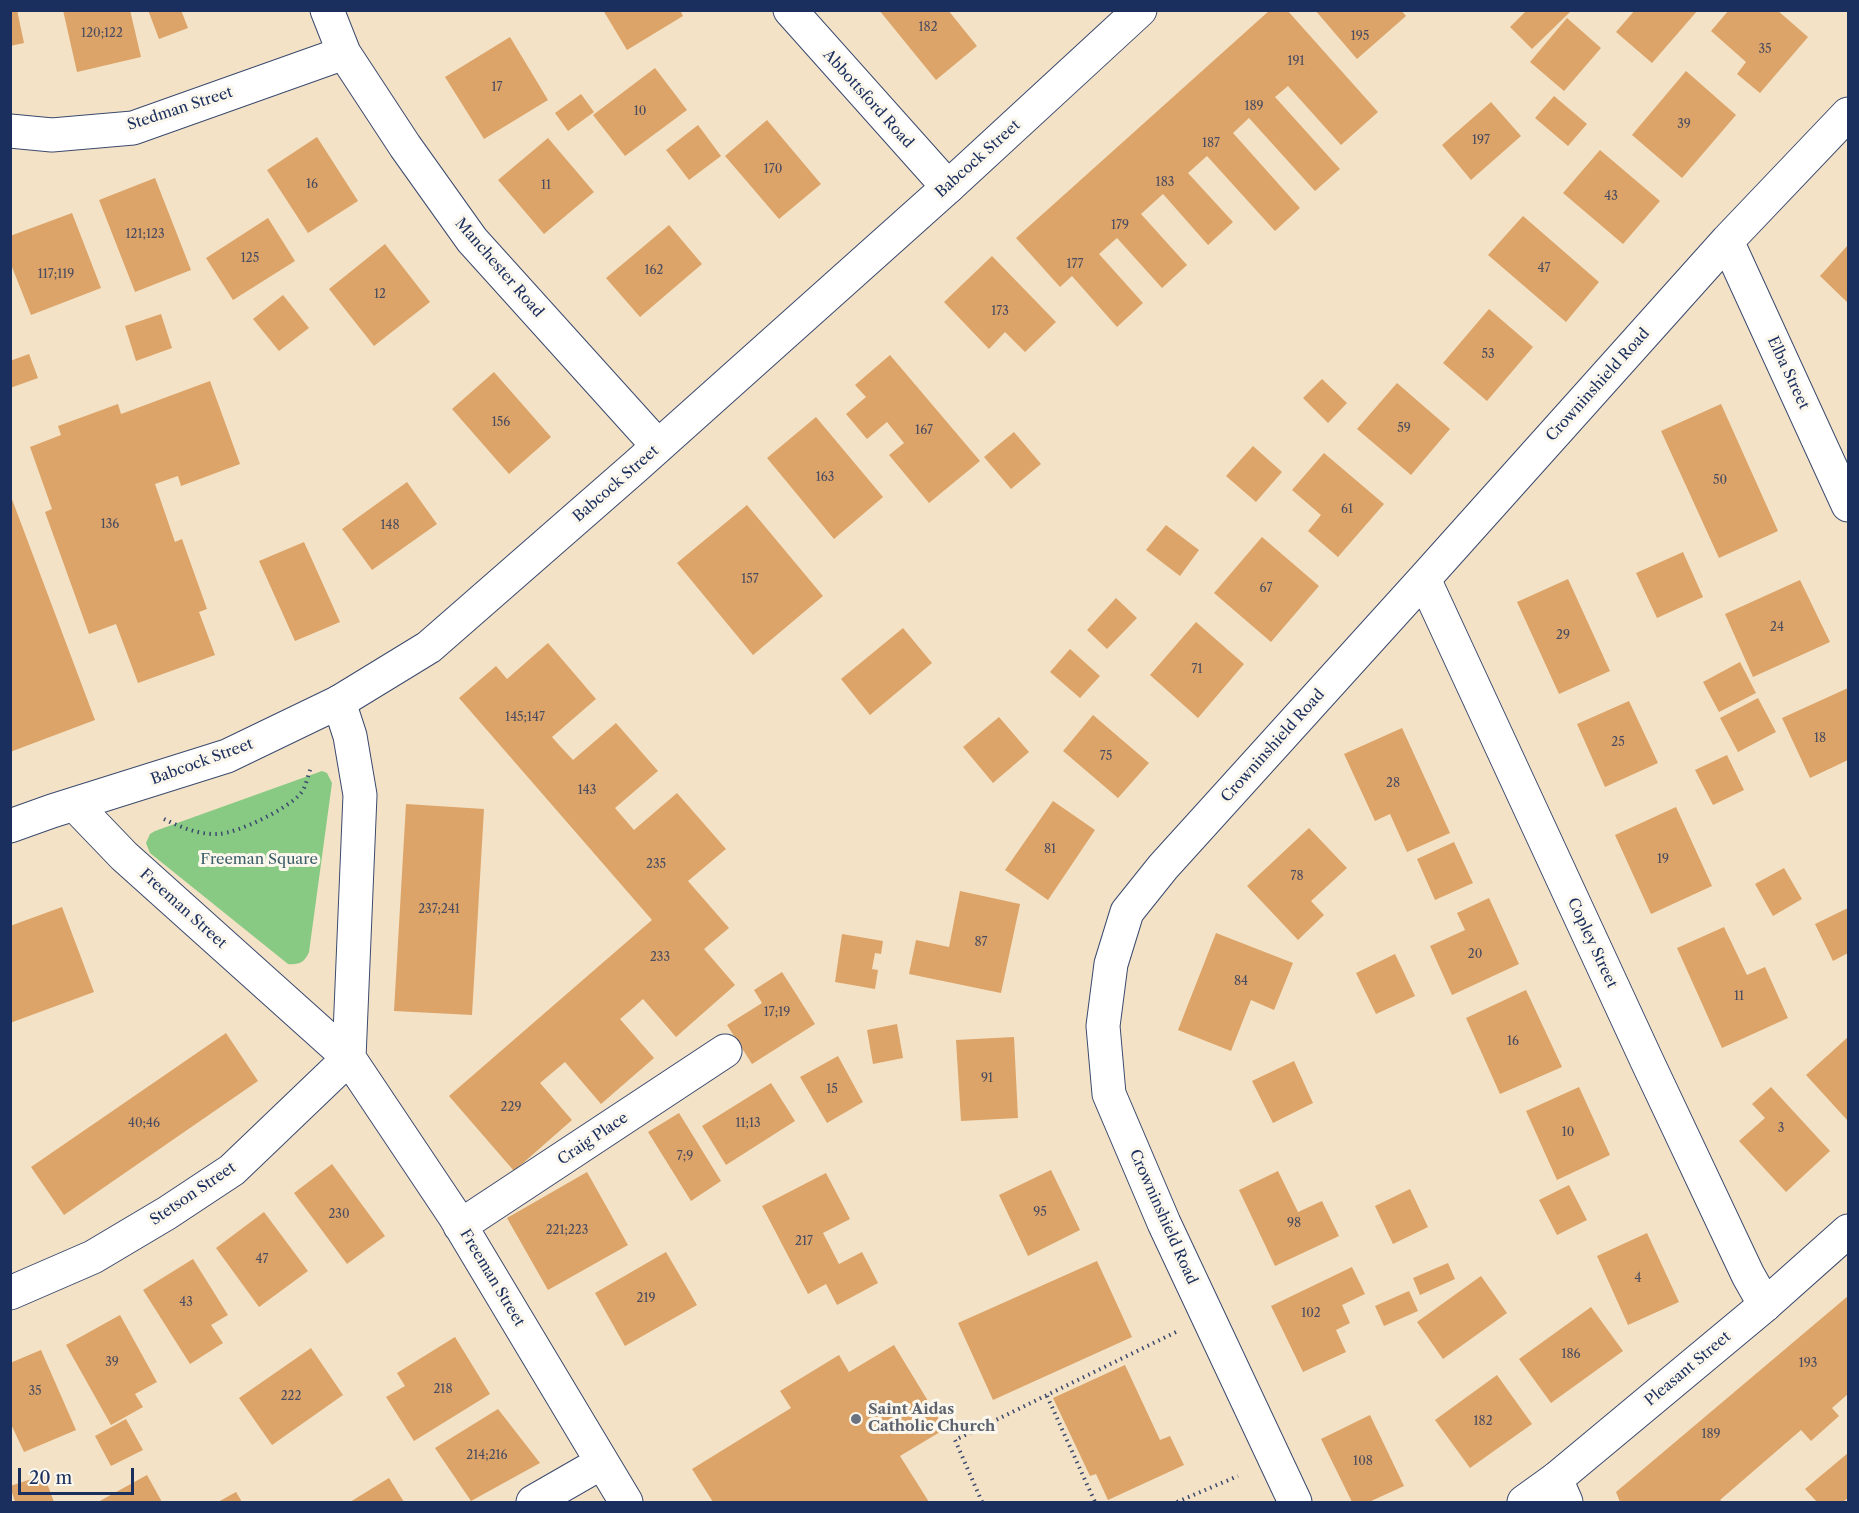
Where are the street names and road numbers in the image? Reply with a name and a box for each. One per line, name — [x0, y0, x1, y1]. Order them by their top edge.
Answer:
street label: Abbottsford Road — [819, 46, 917, 152]
street label: Stedman Street — [125, 84, 235, 134]
street label: Babcock Street — [932, 116, 1024, 202]
street label: Manchester Road — [451, 215, 547, 321]
street label: Crowninshield Road — [1543, 325, 1653, 445]
street label: Elba Street — [1763, 334, 1813, 412]
street label: Babcock Street — [570, 442, 662, 526]
street label: Crowninshield Road — [1218, 686, 1328, 806]
street label: Babcock Street — [148, 735, 256, 789]
street label: Freeman Street — [136, 865, 230, 953]
street label: Copley Street — [1563, 895, 1621, 991]
street label: Craig Place — [554, 1109, 632, 1169]
street label: Crowninshield Road — [1125, 1147, 1201, 1287]
street label: Stetson Street — [147, 1159, 239, 1229]
street label: Freeman Street — [456, 1226, 528, 1330]
street label: Pleasant Street — [1641, 1328, 1735, 1410]

